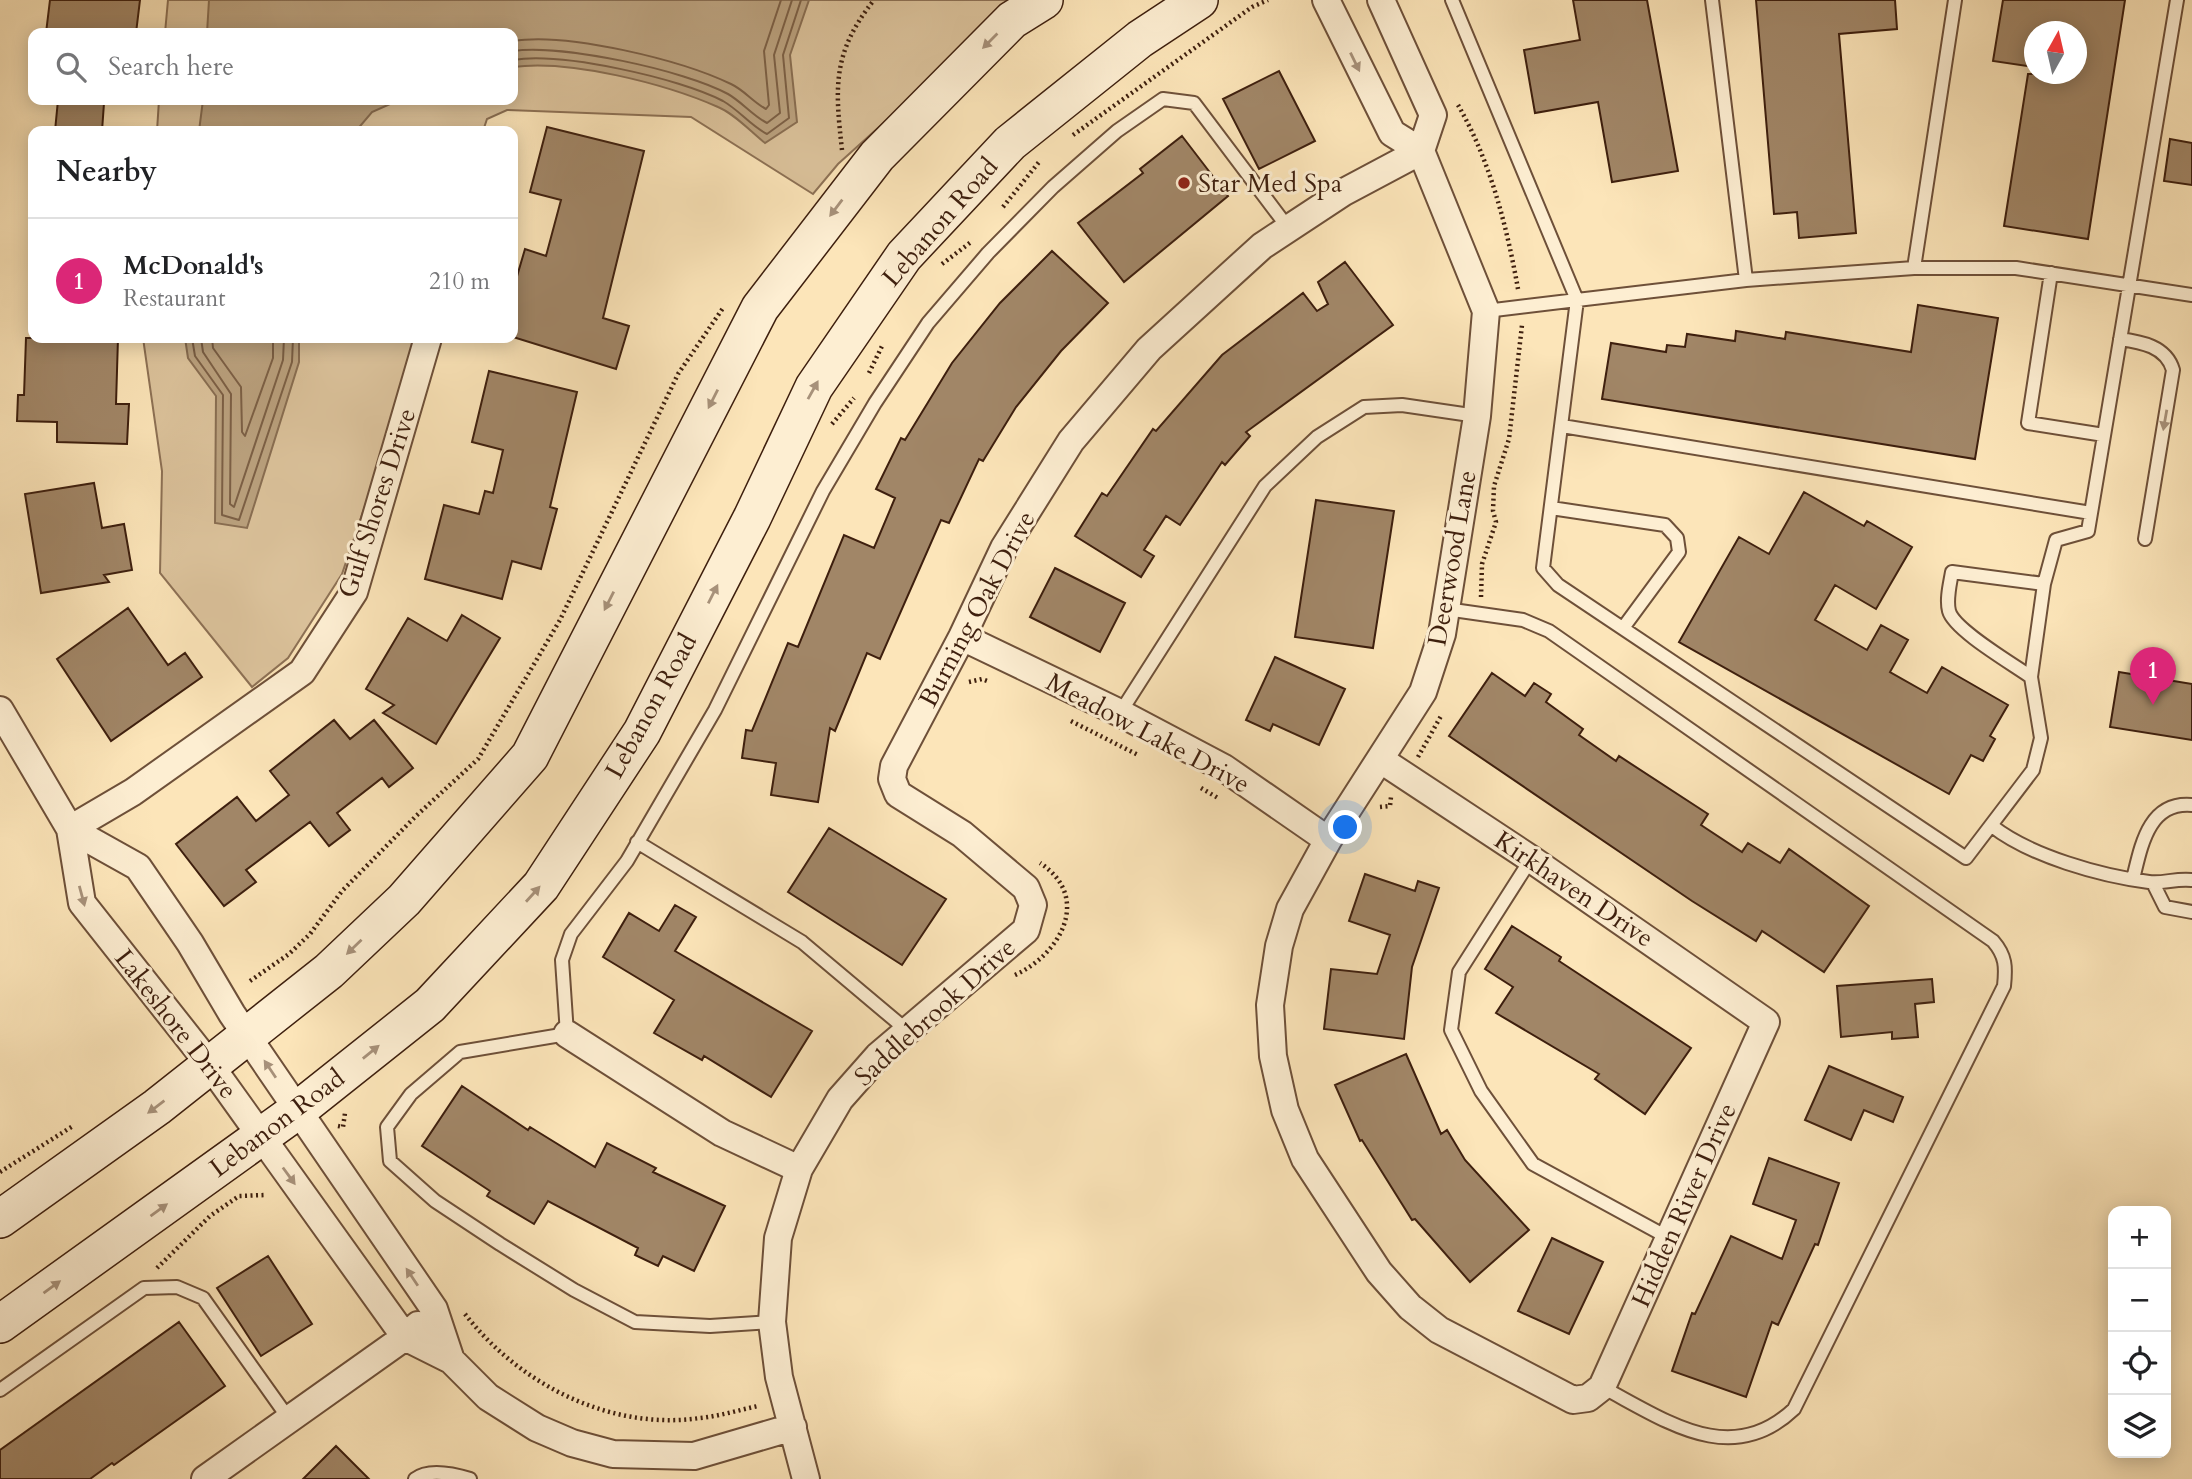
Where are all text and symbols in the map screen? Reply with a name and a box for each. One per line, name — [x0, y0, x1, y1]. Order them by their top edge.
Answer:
north arrow — [2024, 21, 2087, 84]
search box — [28, 28, 518, 105]
one-way arrow — [982, 33, 999, 50]
icon: search — [52, 48, 90, 86]
text: Search here — [108, 49, 234, 84]
one-way arrow — [1349, 52, 1361, 72]
street label: Lebanon Road — [874, 150, 1006, 294]
text: Nearby — [56, 151, 157, 192]
place label: Star Med Spa — [1198, 166, 1342, 201]
marker: Star Med Spa — [1176, 175, 1192, 191]
one-way arrow — [829, 199, 844, 217]
text: McDonald's — [123, 248, 264, 283]
text: 1 — [73, 266, 85, 297]
text: 210 m — [429, 266, 490, 297]
text: Restaurant — [123, 283, 226, 314]
one-way arrow — [807, 380, 819, 400]
one-way arrow — [708, 389, 719, 409]
street label: Gulf Shores Drive — [330, 404, 424, 602]
one-way arrow — [2159, 409, 2170, 431]
street label: Deerwood Lane — [1419, 468, 1485, 648]
street label: Burning Oak Drive — [911, 505, 1043, 713]
one-way arrow — [707, 585, 719, 604]
one-way arrow — [604, 591, 615, 611]
street label: Lebanon Road — [597, 627, 705, 785]
pin: 1 — [2130, 647, 2176, 705]
street label: Meadow Lake Drive — [1040, 665, 1256, 801]
your location — [1328, 810, 1362, 844]
street label: Kirkhaven Drive — [1487, 823, 1661, 955]
one-way arrow — [525, 885, 541, 903]
one-way arrow — [77, 886, 88, 908]
street label: Saddlebrook Drive — [847, 930, 1023, 1094]
one-way arrow — [346, 938, 363, 954]
street label: Lakeshore Drive — [107, 942, 245, 1106]
one-way arrow — [361, 1045, 379, 1060]
one-way arrow — [263, 1060, 277, 1078]
street label: Lebanon Road — [202, 1061, 352, 1185]
street label: Hidden River Drive — [1623, 1097, 1745, 1313]
one-way arrow — [147, 1100, 165, 1114]
one-way arrow — [282, 1167, 296, 1185]
one-way arrow — [150, 1203, 168, 1217]
map controls — [2108, 1206, 2171, 1458]
button: + — [2108, 1206, 2171, 1269]
one-way arrow — [405, 1268, 419, 1286]
button: − — [2108, 1269, 2171, 1332]
one-way arrow — [43, 1280, 61, 1294]
button: locate — [2108, 1332, 2171, 1395]
button: layers — [2108, 1395, 2171, 1458]

